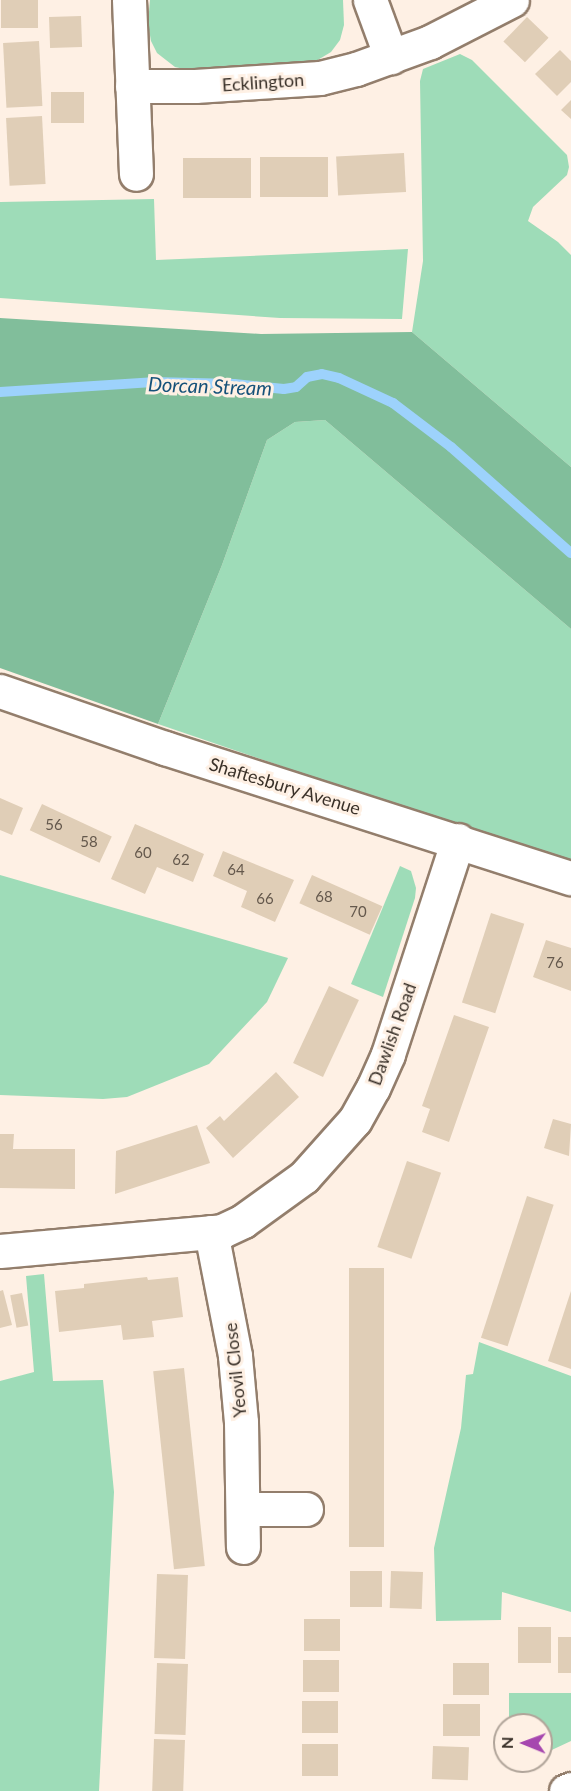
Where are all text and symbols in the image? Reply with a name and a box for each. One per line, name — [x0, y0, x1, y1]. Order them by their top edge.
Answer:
street label: Ecklington — [221, 68, 305, 96]
water label: Dorcan Stream — [148, 372, 272, 400]
street label: Shaftesbury Avenue — [206, 753, 364, 819]
house number: 56 — [45, 816, 63, 834]
house number: 58 — [80, 833, 98, 851]
house number: 60 — [134, 844, 152, 862]
house number: 62 — [172, 851, 190, 869]
house number: 64 — [227, 861, 245, 879]
house number: 68 — [315, 888, 333, 906]
house number: 66 — [256, 890, 274, 908]
house number: 70 — [349, 903, 367, 921]
house number: 76 — [546, 954, 564, 972]
street label: Dawlish Road — [363, 980, 421, 1088]
street label: Yeovil Close — [219, 1322, 251, 1418]
north arrow — [493, 1713, 553, 1773]
text: N — [497, 1736, 516, 1749]

